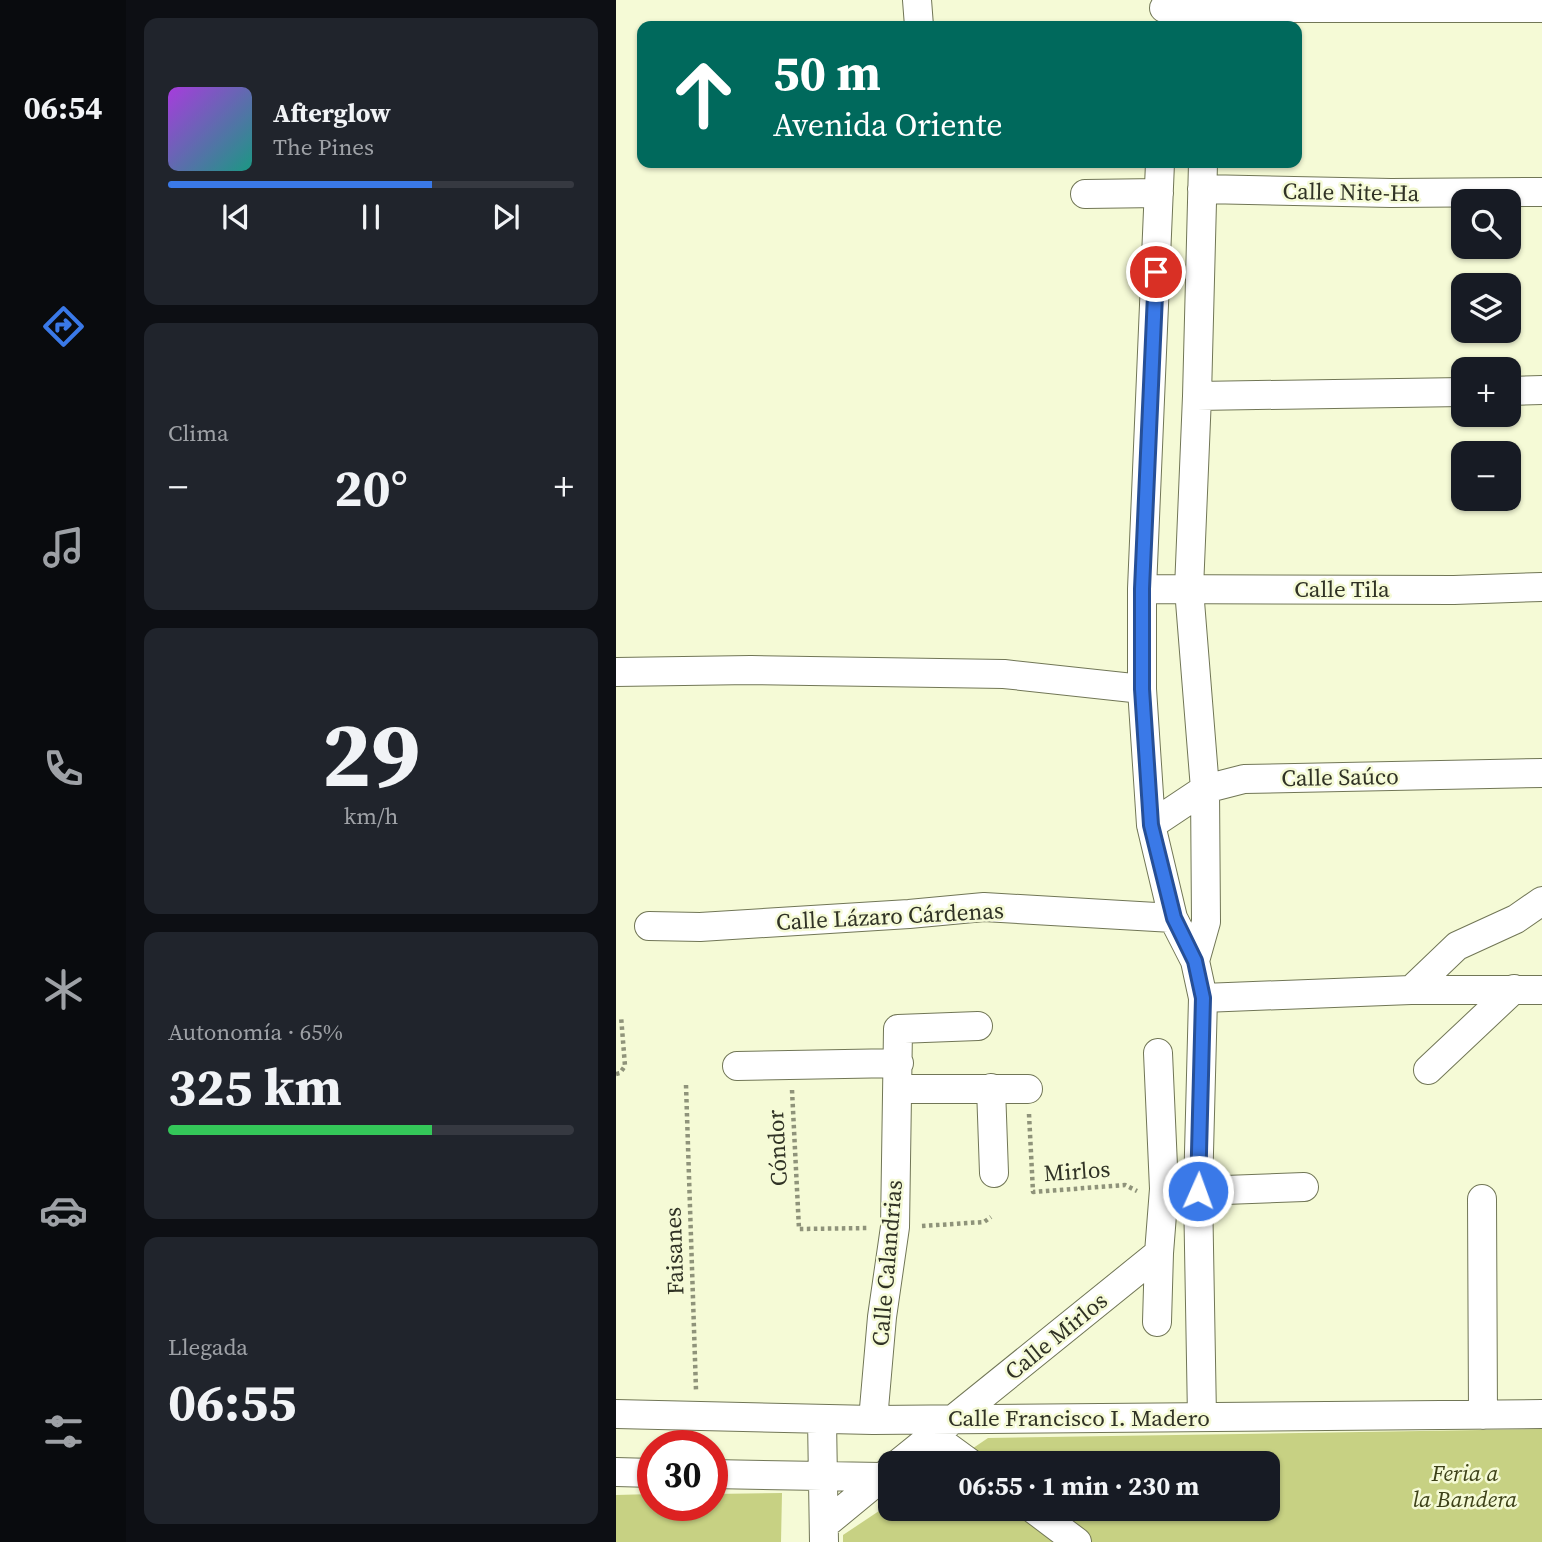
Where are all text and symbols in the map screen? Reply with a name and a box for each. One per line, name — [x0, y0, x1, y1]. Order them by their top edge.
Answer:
text: 50 m — [773, 39, 881, 106]
icon: ahead — [658, 49, 749, 140]
text: 06:54 — [24, 86, 102, 130]
text: Afterglow — [273, 95, 391, 131]
text: Avenida Oriente — [773, 103, 1003, 147]
text: The Pines — [273, 131, 374, 163]
street label: Calle Nite-Ha — [1282, 175, 1420, 209]
map controls — [1451, 189, 1521, 511]
button: search — [1451, 189, 1521, 259]
icon: previous — [217, 198, 255, 236]
icon: pause — [352, 198, 390, 236]
icon: next — [487, 198, 525, 236]
pin — [1126, 242, 1186, 302]
icon: arrive — [1137, 253, 1175, 291]
button: layers — [1451, 273, 1521, 343]
icon: directions — [39, 302, 88, 351]
button: + — [1451, 357, 1521, 427]
text: Clima — [168, 417, 229, 449]
button: − — [1451, 441, 1521, 511]
text: 20° — [334, 452, 408, 523]
text: − — [168, 461, 188, 513]
text: + — [554, 461, 574, 513]
icon: music — [39, 523, 88, 572]
street label: Calle Tila — [1294, 573, 1390, 605]
text: 29 — [322, 692, 420, 816]
icon: phone — [39, 744, 88, 793]
street label: Calle Saúco — [1281, 760, 1399, 794]
text: km/h — [344, 800, 398, 832]
street label: Calle Lázaro Cárdenas — [775, 894, 1005, 938]
icon: climate — [39, 965, 88, 1014]
text: Autonomía · 65% — [168, 1016, 343, 1048]
text: 325 km — [168, 1051, 342, 1122]
street label: Cóndor — [759, 1109, 795, 1187]
street label: Mirlos — [1043, 1153, 1111, 1189]
position arrow — [1161, 1154, 1235, 1228]
street label: Calle Calandrias — [864, 1179, 910, 1347]
icon: car — [39, 1186, 88, 1235]
street label: Faisanes — [656, 1206, 692, 1296]
street label: Calle Mirlos — [998, 1285, 1114, 1387]
text: Llegada — [168, 1331, 248, 1363]
text: 06:55 — [168, 1366, 296, 1437]
street label: Calle Francisco I. Madero — [948, 1402, 1210, 1434]
icon: filters — [39, 1407, 88, 1456]
speed limit sign: 30 — [637, 1430, 728, 1521]
park label: Feria a la Bandera — [1413, 1457, 1517, 1515]
text: 06:55 · 1 min · 230 m — [959, 1468, 1199, 1504]

